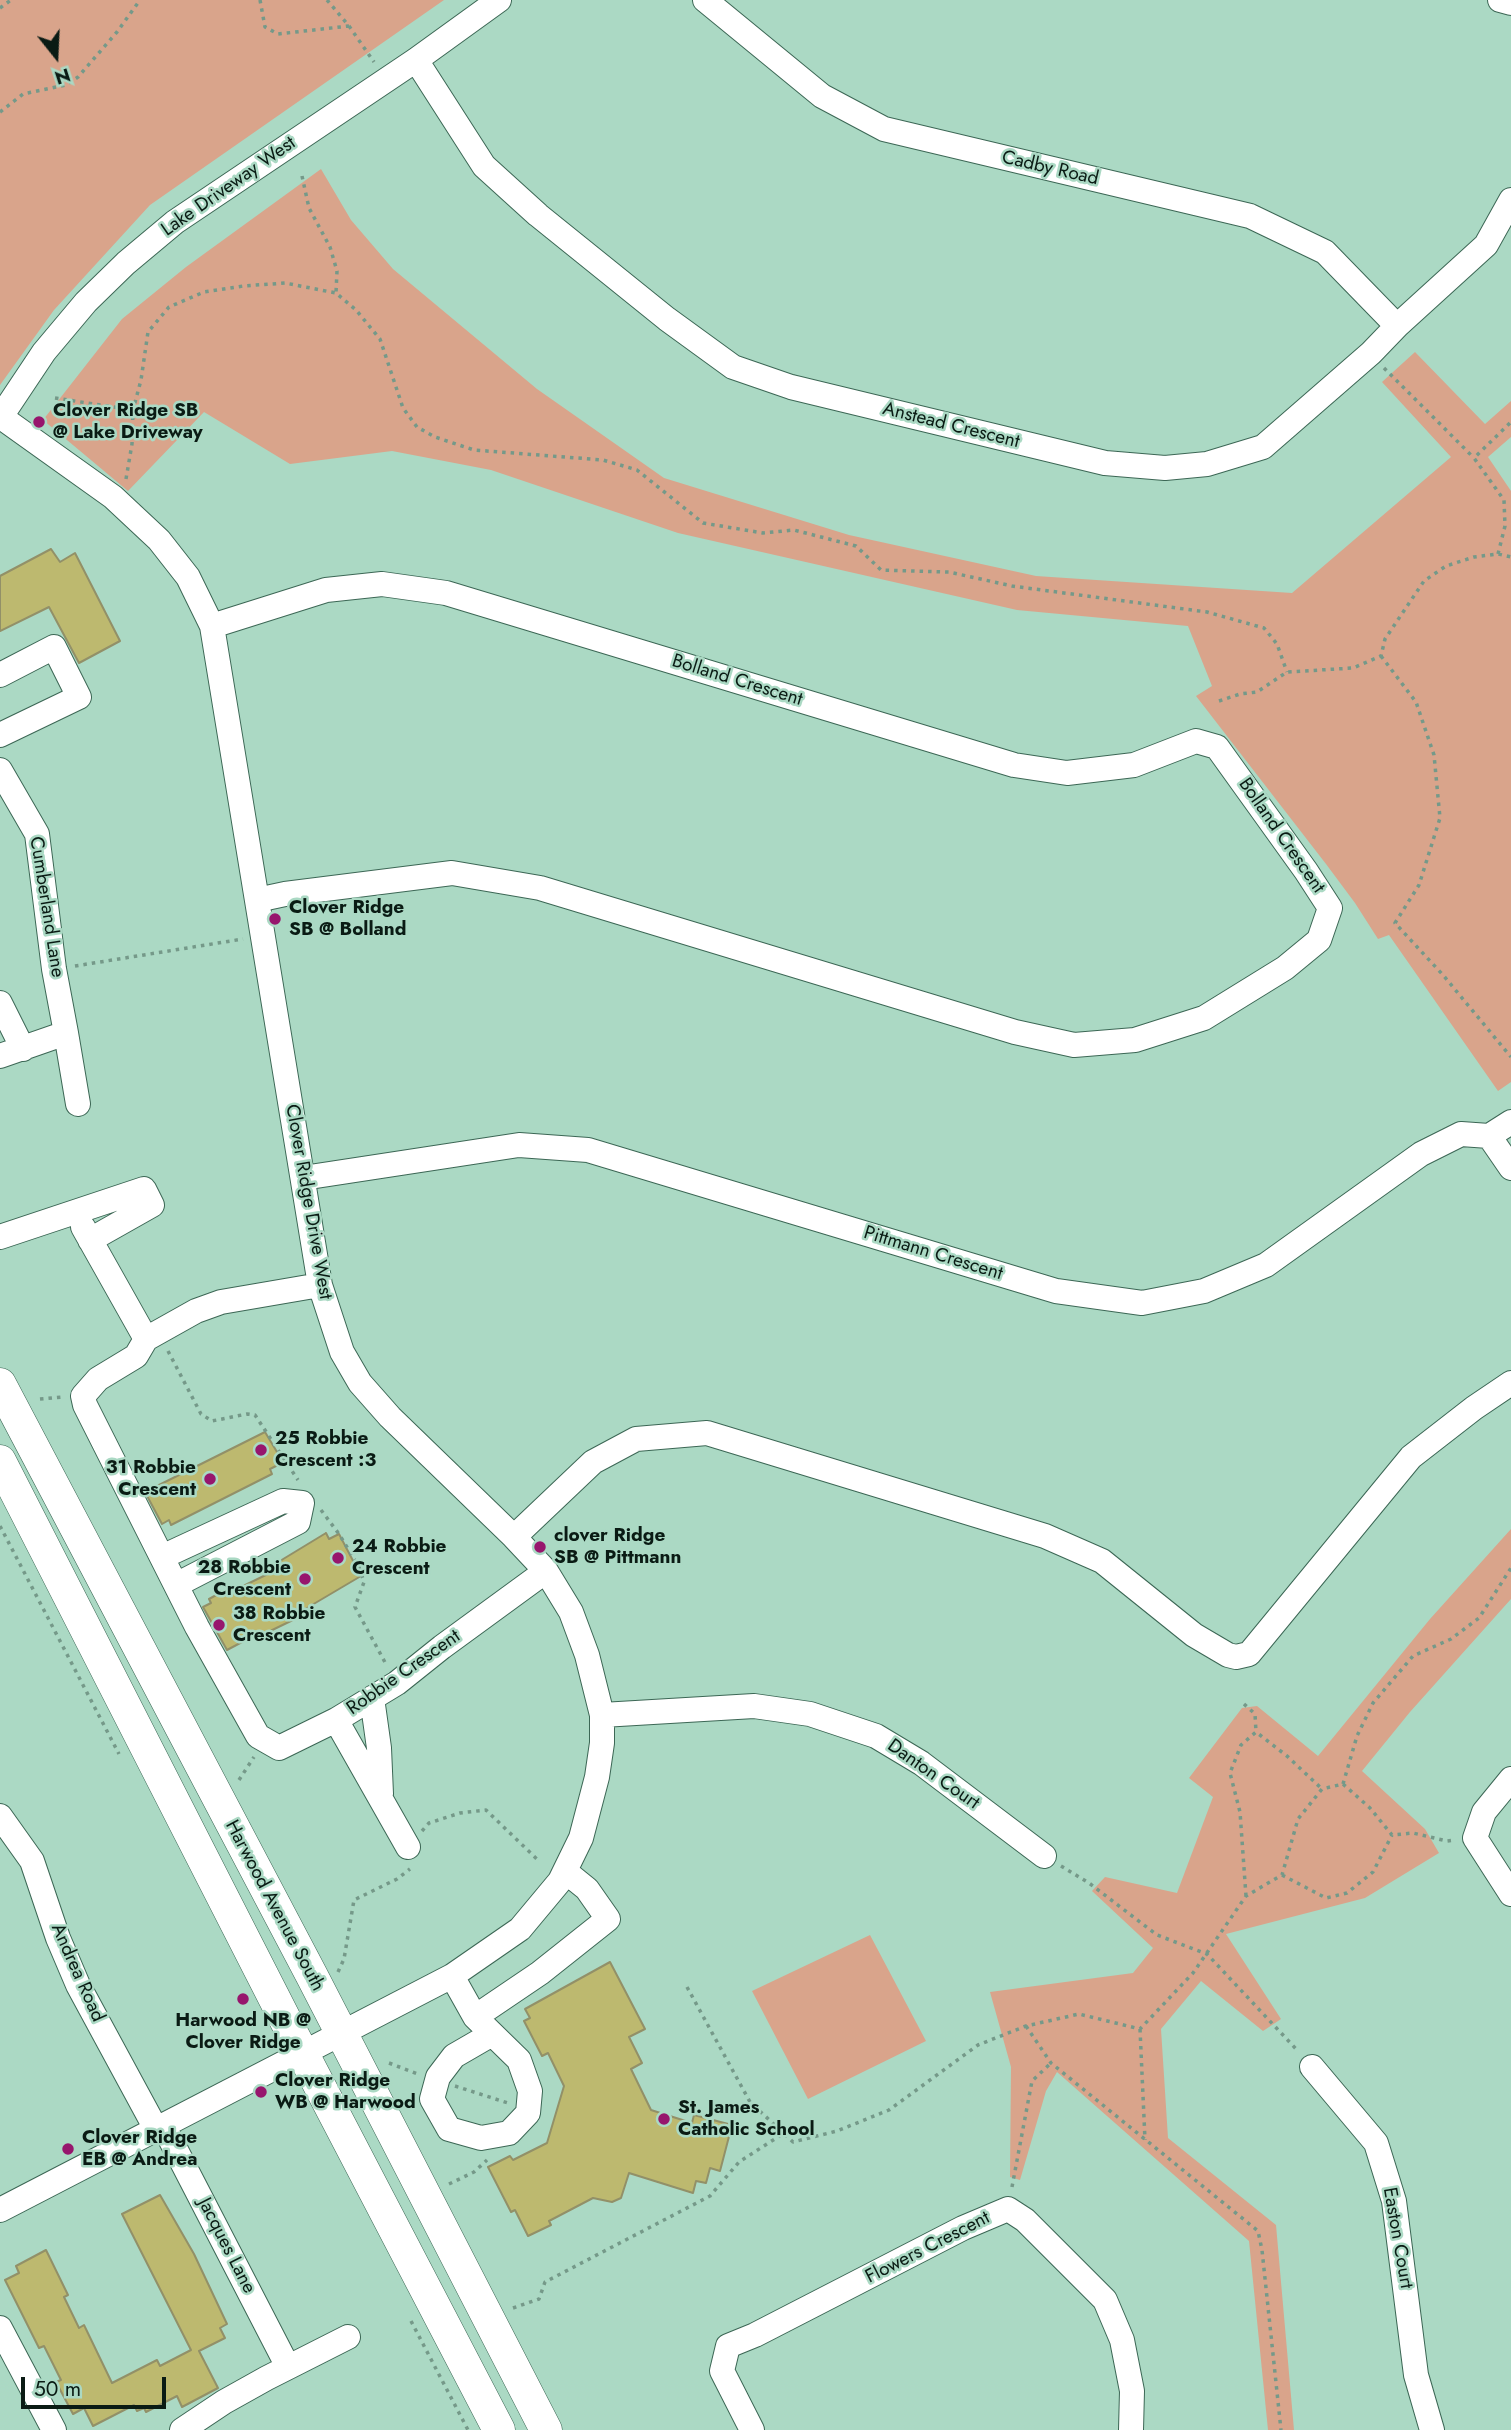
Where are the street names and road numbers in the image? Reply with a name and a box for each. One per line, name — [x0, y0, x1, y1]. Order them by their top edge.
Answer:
street label: Lake Driveway West — [158, 132, 300, 242]
street label: Cadby Road — [999, 147, 1101, 191]
street label: Anstead Crescent — [880, 398, 1022, 454]
street label: Bolland Crescent — [669, 650, 805, 712]
street label: Bolland Crescent — [1233, 774, 1329, 898]
street label: Cumberland Lane — [24, 835, 68, 979]
street label: Clover Ridge Drive West — [280, 1103, 336, 1301]
street label: Pittmann Crescent — [861, 1222, 1005, 1286]
street label: Robbie Crescent — [343, 1625, 465, 1721]
street label: Danton Court — [883, 1735, 983, 1815]
street label: Harwood Avenue South — [219, 1817, 329, 1995]
street label: Andrea Road — [45, 1920, 109, 2026]
street label: Easton Court — [1377, 2186, 1417, 2290]
street label: Jacques Lane — [192, 2194, 260, 2298]
street label: Flowers Crescent — [862, 2207, 994, 2289]

